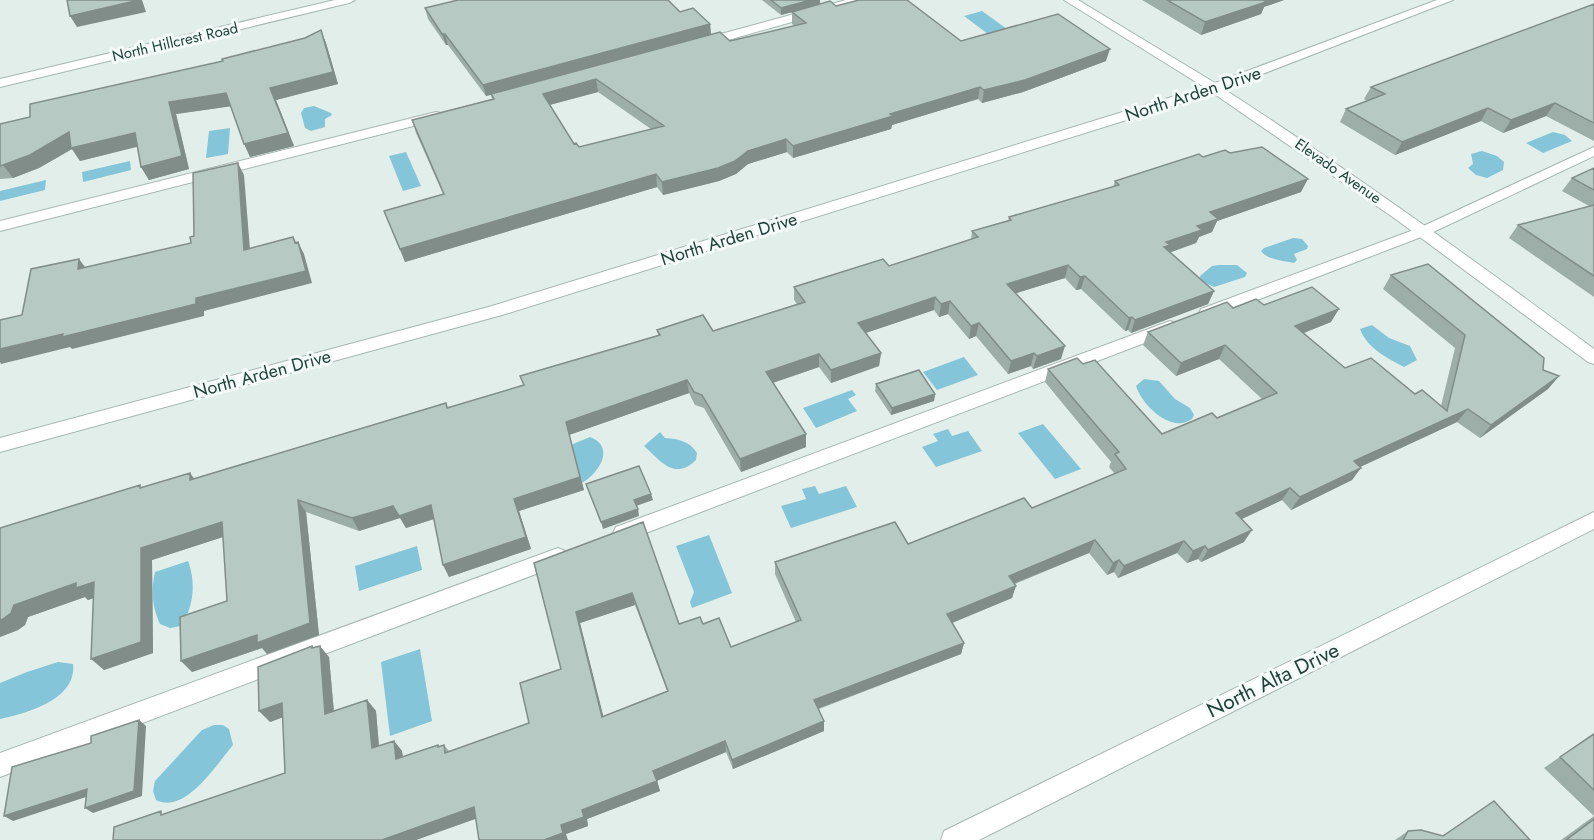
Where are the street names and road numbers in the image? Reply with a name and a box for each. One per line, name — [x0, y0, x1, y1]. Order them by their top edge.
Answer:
street label: North Hillcrest Road — [110, 17, 240, 67]
street label: North Arden Drive — [1122, 60, 1264, 128]
street label: Elevado Avenue — [1290, 133, 1386, 209]
street label: North Arden Drive — [658, 206, 800, 272]
street label: North Arden Drive — [190, 343, 334, 405]
street label: North Alta Drive — [1202, 635, 1345, 725]

